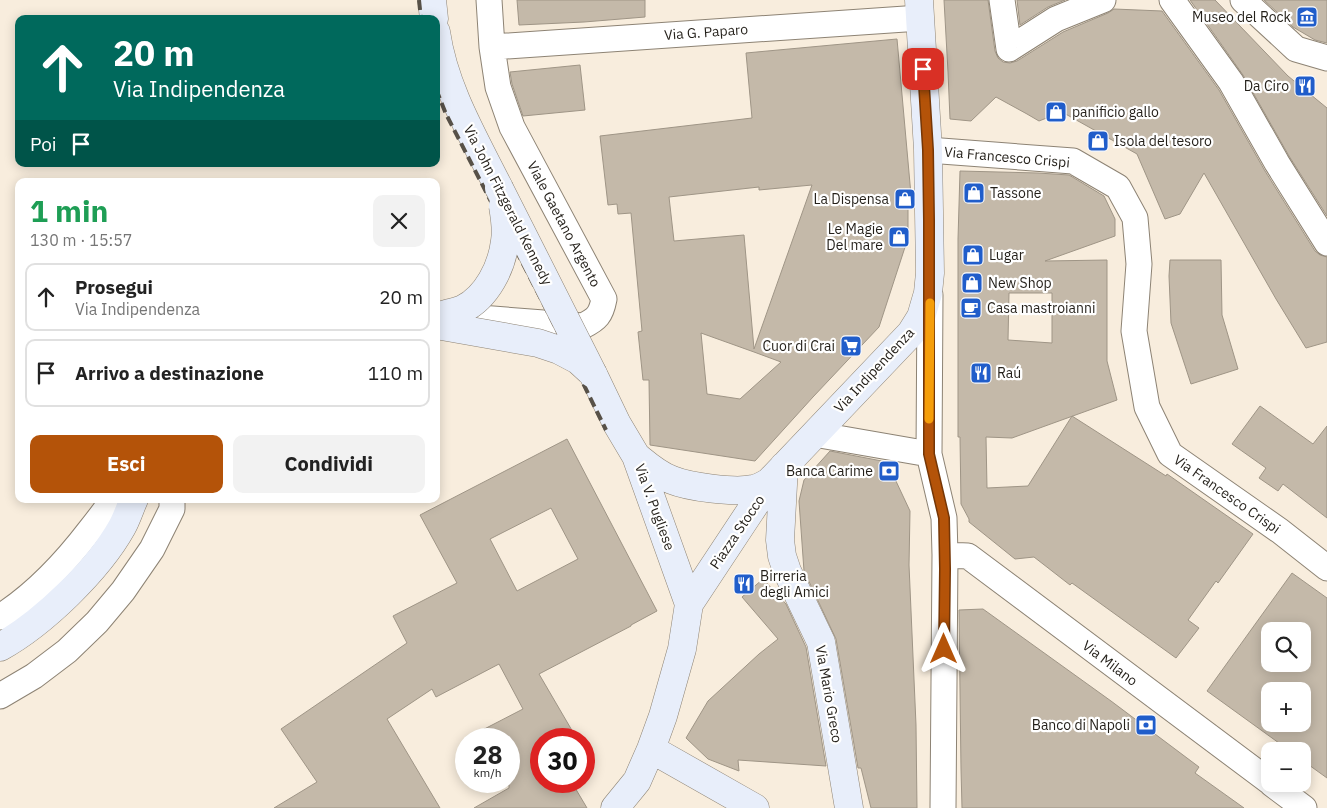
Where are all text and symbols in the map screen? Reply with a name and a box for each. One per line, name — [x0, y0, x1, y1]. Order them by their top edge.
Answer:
museum icon: Museo del Rock — [1295, 5, 1319, 29]
place label: Museo del Rock — [1192, 8, 1292, 26]
street label: Via G. Paparo — [663, 20, 749, 44]
text: 20 m — [113, 30, 195, 76]
icon: ahead — [30, 35, 95, 100]
pin — [902, 48, 944, 90]
icon: arrive — [909, 55, 937, 83]
text: Via Indipendenza — [113, 74, 285, 103]
restaurant icon: Da Ciro — [1293, 74, 1317, 98]
place label: Da Ciro — [1244, 77, 1289, 95]
shop icon: panificio gallo — [1044, 100, 1068, 124]
place label: panificio gallo — [1072, 103, 1159, 121]
street label: Via John Fitzgerald Kennedy — [460, 122, 556, 288]
shop icon: Isola del tesoro — [1086, 129, 1110, 153]
icon: arrive — [67, 130, 95, 158]
text: Poi — [30, 132, 57, 156]
place label: Isola del tesoro — [1114, 132, 1212, 150]
street label: Via Francesco Crispi — [943, 143, 1071, 171]
street label: Viale Gaetano Argento — [523, 158, 605, 290]
shop icon: Tassone — [962, 181, 986, 205]
place label: Tassone — [990, 184, 1042, 202]
shop icon: La Dispensa — [893, 187, 917, 211]
place label: La Dispensa — [813, 190, 890, 208]
text: 1 min — [30, 191, 108, 230]
button: close — [373, 195, 425, 247]
place label: Le Magie Del mare — [826, 220, 883, 254]
shop icon: Le Magie Del mare — [887, 225, 911, 249]
text: 130 m · 15:57 — [30, 230, 132, 250]
shop icon: Lugar — [961, 243, 985, 267]
place label: Lugar — [989, 246, 1024, 264]
shop icon: New Shop — [960, 271, 984, 295]
place label: New Shop — [988, 274, 1052, 292]
text: Prosegui — [75, 275, 153, 299]
icon: ahead — [32, 283, 60, 311]
text: 20 m — [379, 285, 423, 309]
cafe icon: Casa mastroianni — [959, 296, 983, 320]
text: Via Indipendenza — [75, 299, 200, 319]
place label: Casa mastroianni — [987, 299, 1095, 317]
street label: Via Indipendenza — [830, 323, 918, 416]
supermarket icon: Cuor di Crai — [839, 334, 863, 358]
place label: Cuor di Crai — [762, 337, 835, 355]
icon: arrive — [32, 359, 60, 387]
text: Arrivo a destinazione — [75, 361, 264, 385]
text: 110 m — [368, 361, 423, 385]
restaurant icon: Raú — [969, 361, 993, 385]
place label: Raú — [997, 364, 1021, 382]
button: Esci — [30, 435, 223, 493]
button: Condividi — [233, 435, 425, 493]
street label: Via Francesco Crispi — [1170, 450, 1284, 538]
bank icon: Banca Carime — [877, 459, 901, 483]
street label: Via V. Pugliese — [631, 461, 679, 553]
place label: Banca Carime — [786, 462, 873, 480]
street label: Piazza Stocco — [706, 491, 769, 573]
place label: Birreria degli Amici — [760, 567, 829, 601]
restaurant icon: Birreria degli Amici — [732, 572, 756, 596]
position arrow — [917, 622, 969, 674]
map controls — [1261, 622, 1311, 792]
button: search — [1261, 622, 1311, 672]
street label: Via Milano — [1079, 636, 1141, 690]
street label: Via Mario Greco — [812, 644, 846, 744]
button: + — [1261, 682, 1311, 732]
bank icon: Banco di Napoli — [1134, 713, 1158, 737]
place label: Banco di Napoli — [1032, 716, 1130, 734]
speed limit sign: 30 — [530, 728, 595, 793]
text: 28 — [472, 738, 503, 771]
button: − — [1261, 742, 1311, 792]
text: km/h — [473, 765, 502, 780]

